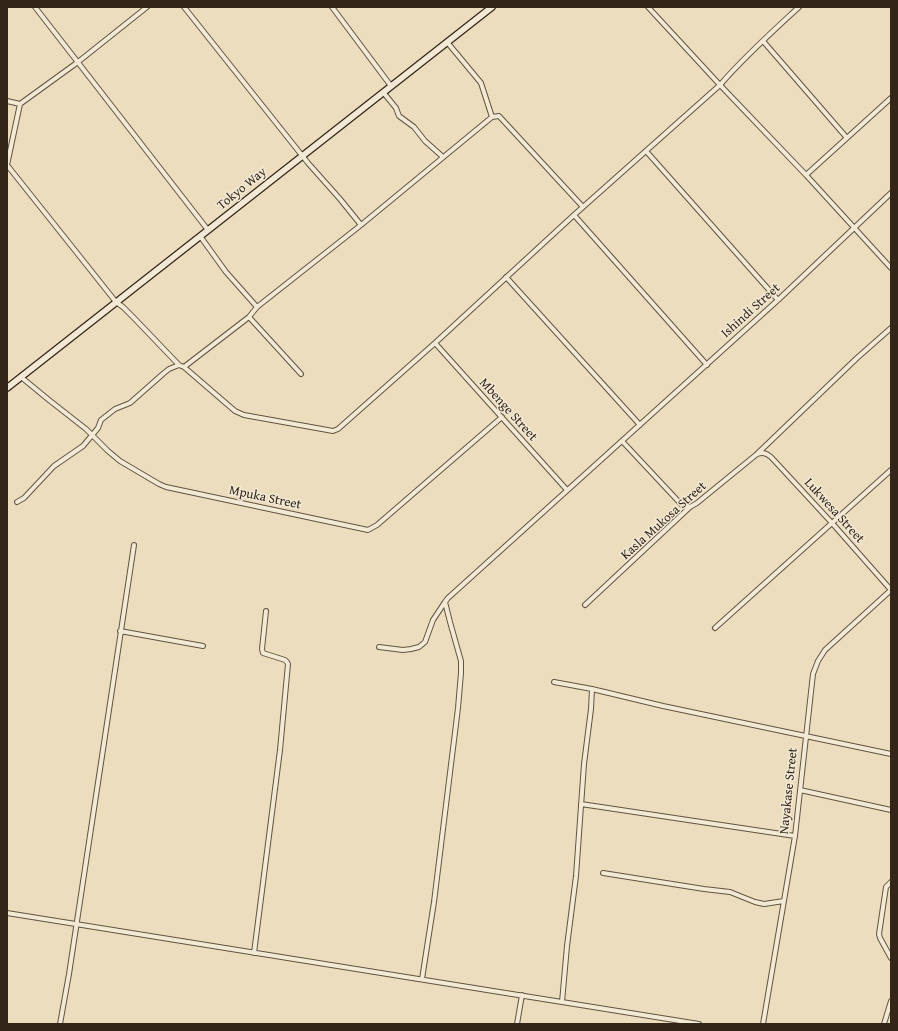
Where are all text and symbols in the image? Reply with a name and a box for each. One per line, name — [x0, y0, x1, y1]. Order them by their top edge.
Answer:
street label: Tokyo Way — [214, 164, 270, 214]
street label: Ishindi Street — [718, 281, 784, 341]
street label: Mbenge Street — [476, 375, 540, 445]
street label: Lukwesa Street — [801, 475, 867, 547]
street label: Kasla Mukosa Street — [618, 479, 710, 563]
street label: Mpuka Street — [228, 483, 302, 513]
street label: Nayakase Street — [777, 747, 801, 835]

